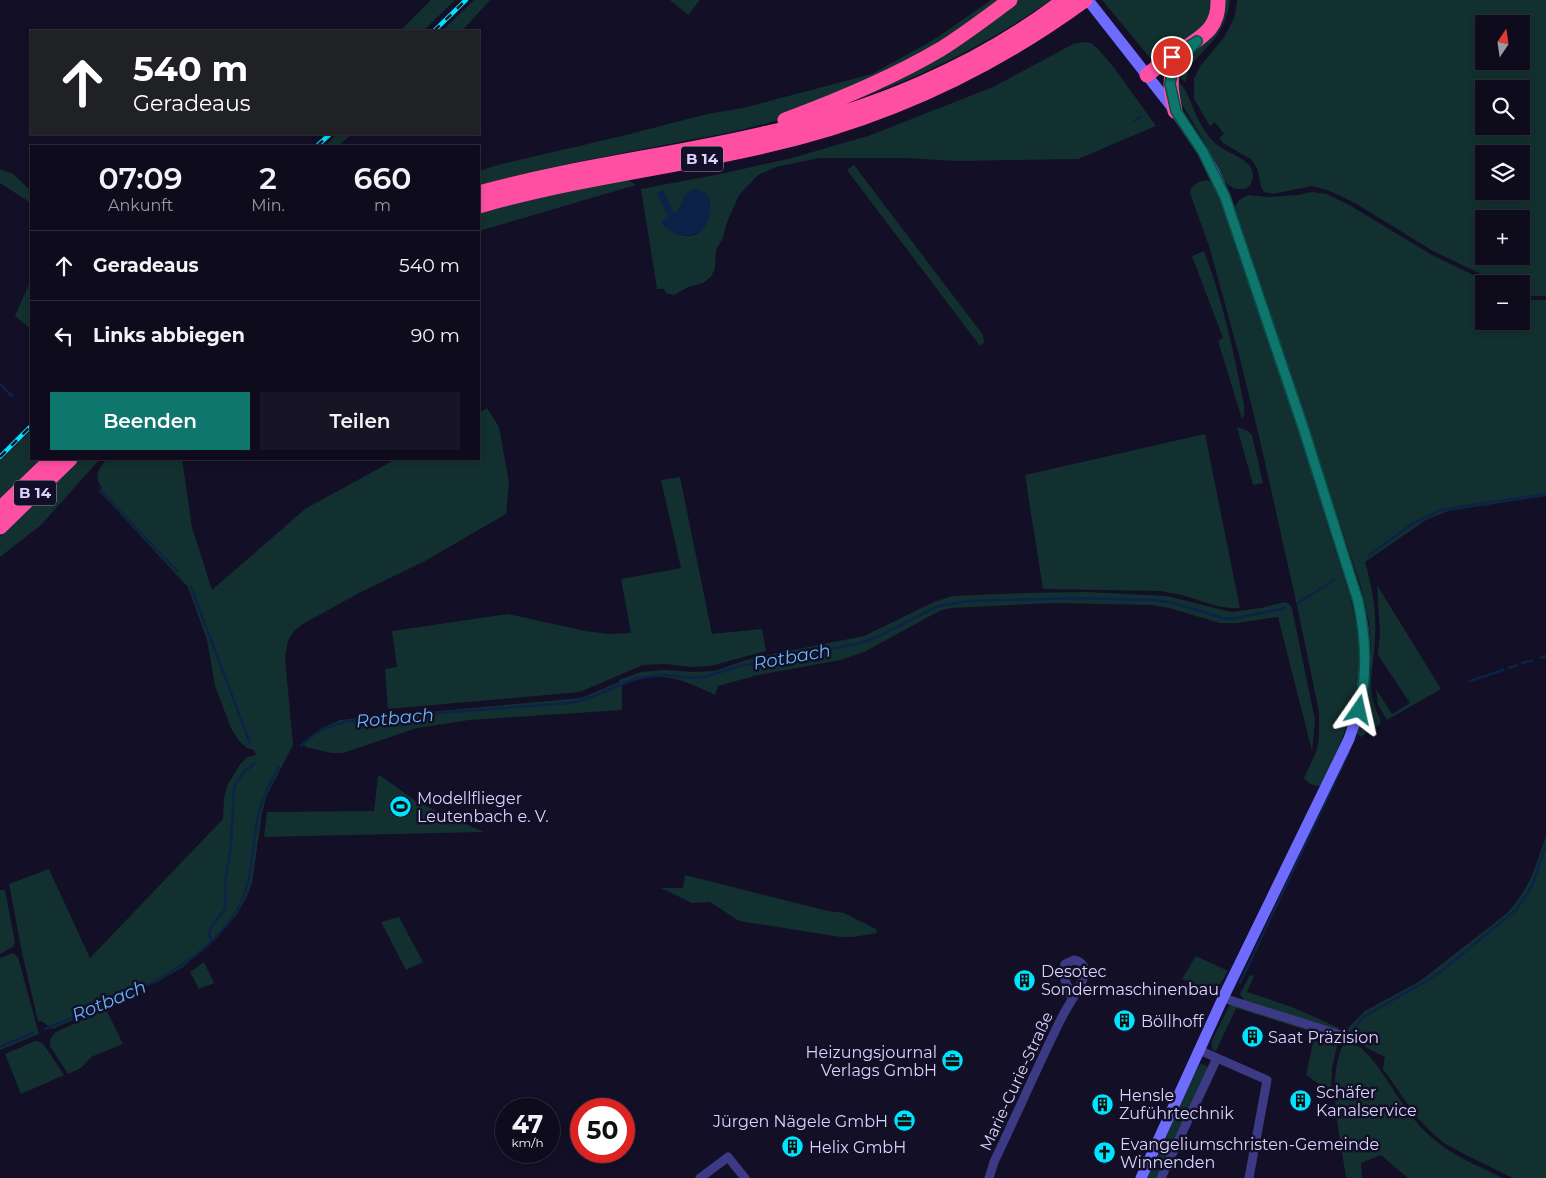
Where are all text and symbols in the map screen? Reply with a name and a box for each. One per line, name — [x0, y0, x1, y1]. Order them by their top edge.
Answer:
north arrow — [1475, 15, 1530, 70]
map controls — [1475, 15, 1530, 330]
pin — [1151, 36, 1193, 78]
icon: arrive — [1158, 43, 1186, 71]
text: 540 m — [133, 47, 248, 90]
icon: ahead — [50, 50, 115, 115]
button: search — [1475, 80, 1530, 135]
text: Geradeaus — [133, 90, 251, 117]
button: layers — [1475, 145, 1530, 200]
road number: B 14 — [681, 146, 723, 172]
text: 07:09 — [99, 160, 183, 197]
text: 2 — [259, 160, 277, 197]
text: 660 — [354, 160, 411, 197]
text: Ankunft — [108, 196, 173, 215]
text: Min. — [251, 196, 285, 215]
text: m — [374, 196, 391, 215]
button: + — [1475, 210, 1530, 265]
icon: ahead — [50, 252, 78, 280]
text: Geradeaus — [93, 254, 199, 277]
text: 540 m — [399, 254, 460, 277]
button: − — [1475, 275, 1530, 330]
icon: left — [50, 322, 78, 350]
text: Links abbiegen — [93, 324, 245, 347]
text: 90 m — [411, 324, 460, 347]
button: Beenden — [50, 392, 250, 450]
button: Teilen — [260, 392, 460, 450]
road number: B 14 — [14, 480, 56, 506]
water label: Rotbach — [752, 639, 832, 675]
position arrow — [1332, 683, 1384, 735]
water label: Rotbach — [355, 704, 435, 732]
place label: Modellflieger Leutenbach e. V. — [417, 789, 549, 826]
sports icon: Modellflieger Leutenbach e. V. — [389, 795, 413, 819]
place label: Desotec Sondermaschinenbau — [1041, 962, 1219, 999]
building icon: Desotec Sondermaschinenbau — [1013, 968, 1037, 992]
water label: Rotbach — [69, 976, 149, 1026]
street label: Marie-Curie-Straße — [976, 1009, 1057, 1154]
building icon: Böllhoff — [1113, 1009, 1137, 1033]
place label: Böllhoff — [1141, 1012, 1204, 1031]
building icon: Saat Präzision — [1240, 1025, 1264, 1049]
place label: Saat Präzision — [1268, 1028, 1379, 1047]
place label: Heizungsjournal Verlags GmbH — [805, 1043, 937, 1080]
office icon: Heizungsjournal Verlags GmbH — [941, 1049, 965, 1073]
place label: Schäfer Kanalservice — [1316, 1083, 1417, 1120]
place label: Hensle Zuführtechnik — [1119, 1086, 1234, 1123]
building icon: Schäfer Kanalservice — [1288, 1089, 1312, 1113]
building icon: Hensle Zuführtechnik — [1091, 1092, 1115, 1116]
speed limit sign: 50 — [570, 1098, 635, 1163]
text: 47 — [512, 1109, 543, 1139]
office icon: Jürgen Nägele GmbH — [892, 1109, 916, 1133]
place label: Jürgen Nägele GmbH — [712, 1112, 888, 1131]
text: km/h — [511, 1135, 544, 1150]
building icon: Helix GmbH — [781, 1135, 805, 1159]
place label: Evangeliumschristen-Gemeinde Winnenden — [1120, 1135, 1379, 1172]
place label: Helix GmbH — [809, 1138, 906, 1157]
church icon: Evangeliumschristen-Gemeinde Winnenden — [1092, 1141, 1116, 1165]

